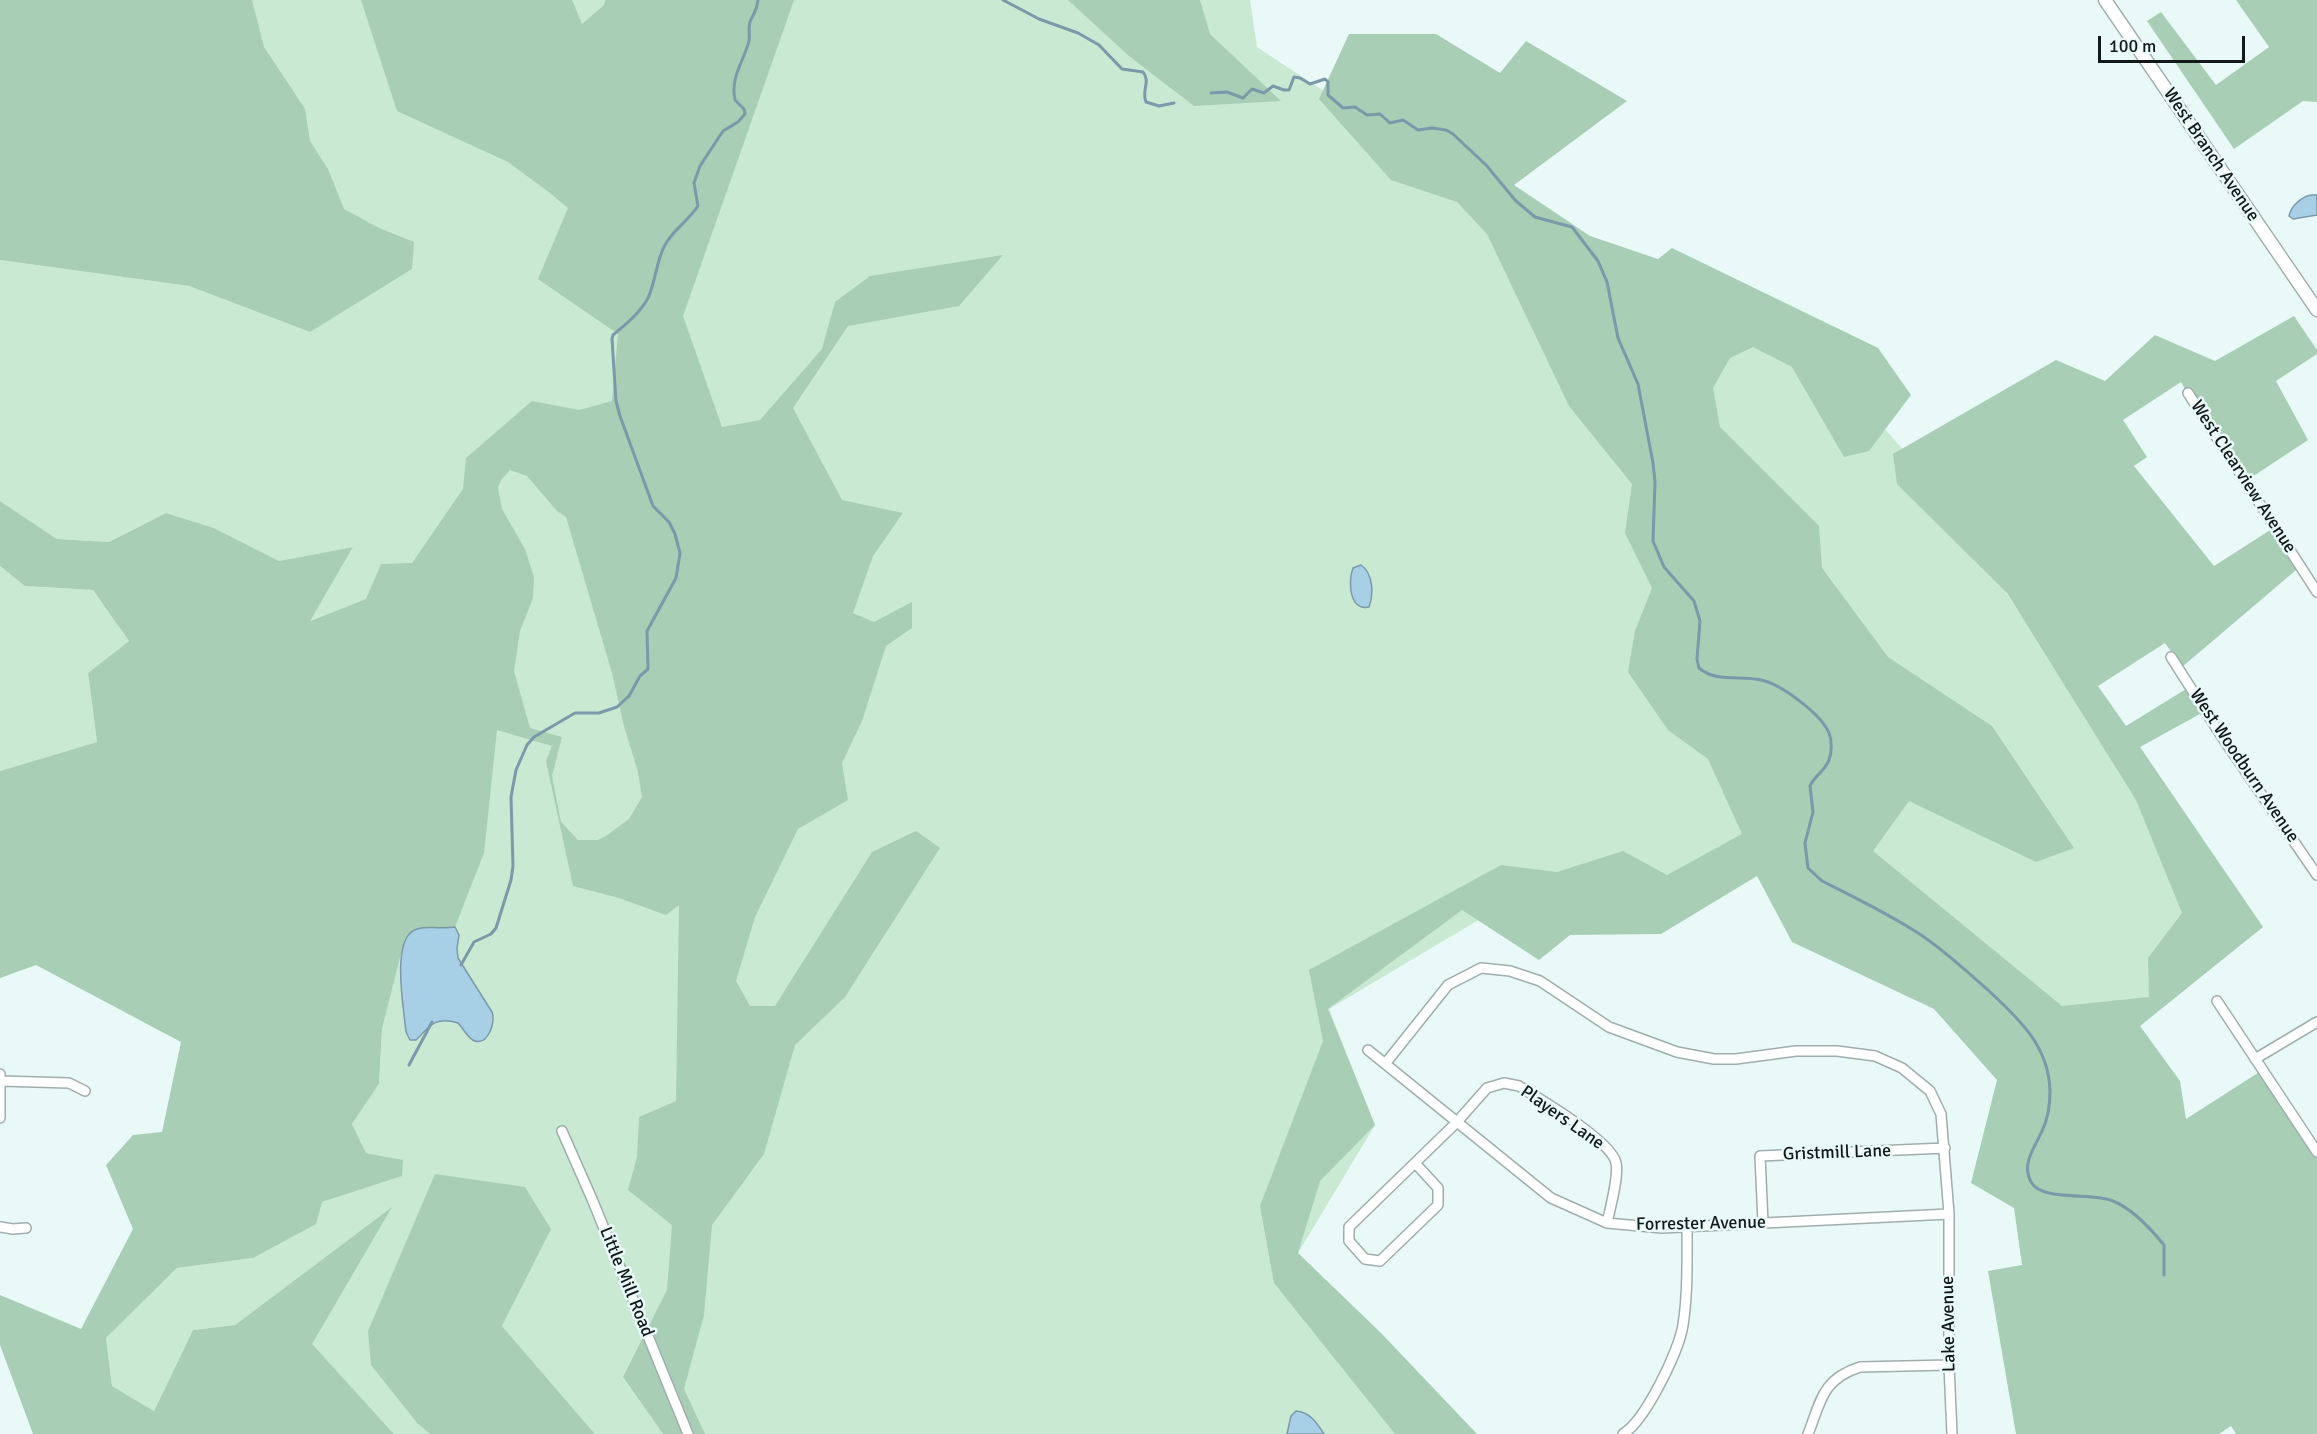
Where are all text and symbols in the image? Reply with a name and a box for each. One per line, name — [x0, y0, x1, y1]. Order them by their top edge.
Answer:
scale bar — [2101, 24, 2248, 62]
text: 100 m — [2109, 35, 2156, 57]
street label: West Branch Avenue — [2158, 84, 2264, 226]
street label: West Clearview Avenue — [2185, 397, 2301, 557]
street label: West Woodburn Avenue — [2185, 685, 2303, 847]
street label: Players Lane — [1516, 1081, 1608, 1155]
street label: Gristmill Lane — [1783, 1140, 1891, 1166]
street label: Forrester Avenue — [1636, 1212, 1766, 1236]
street label: Little Mill Road — [594, 1224, 658, 1340]
street label: Lake Avenue — [1937, 1276, 1961, 1372]

